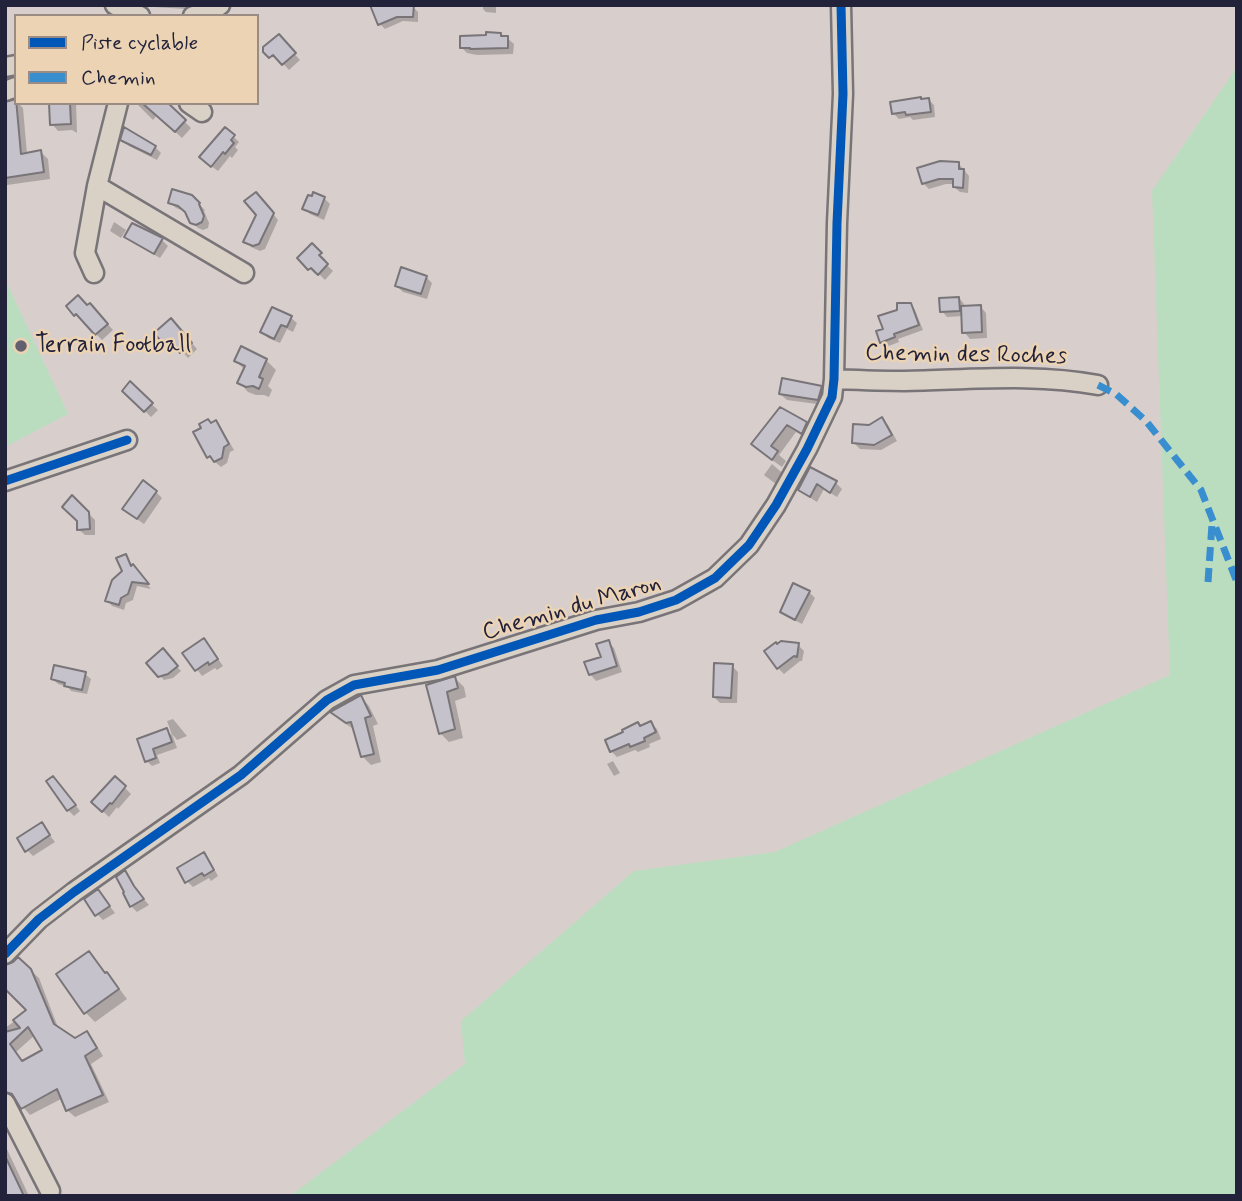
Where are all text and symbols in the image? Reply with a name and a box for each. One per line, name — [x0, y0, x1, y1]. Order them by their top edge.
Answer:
legend — [14, 14, 259, 105]
text: Piste cyclable — [81, 29, 198, 57]
text: Chemin — [81, 64, 155, 92]
place label: Terrain Football — [35, 332, 191, 360]
marker: Terrain Football — [13, 338, 29, 354]
street label: Chemin des Roches — [865, 340, 1067, 372]
street label: Chemin du Maron — [479, 570, 665, 648]

